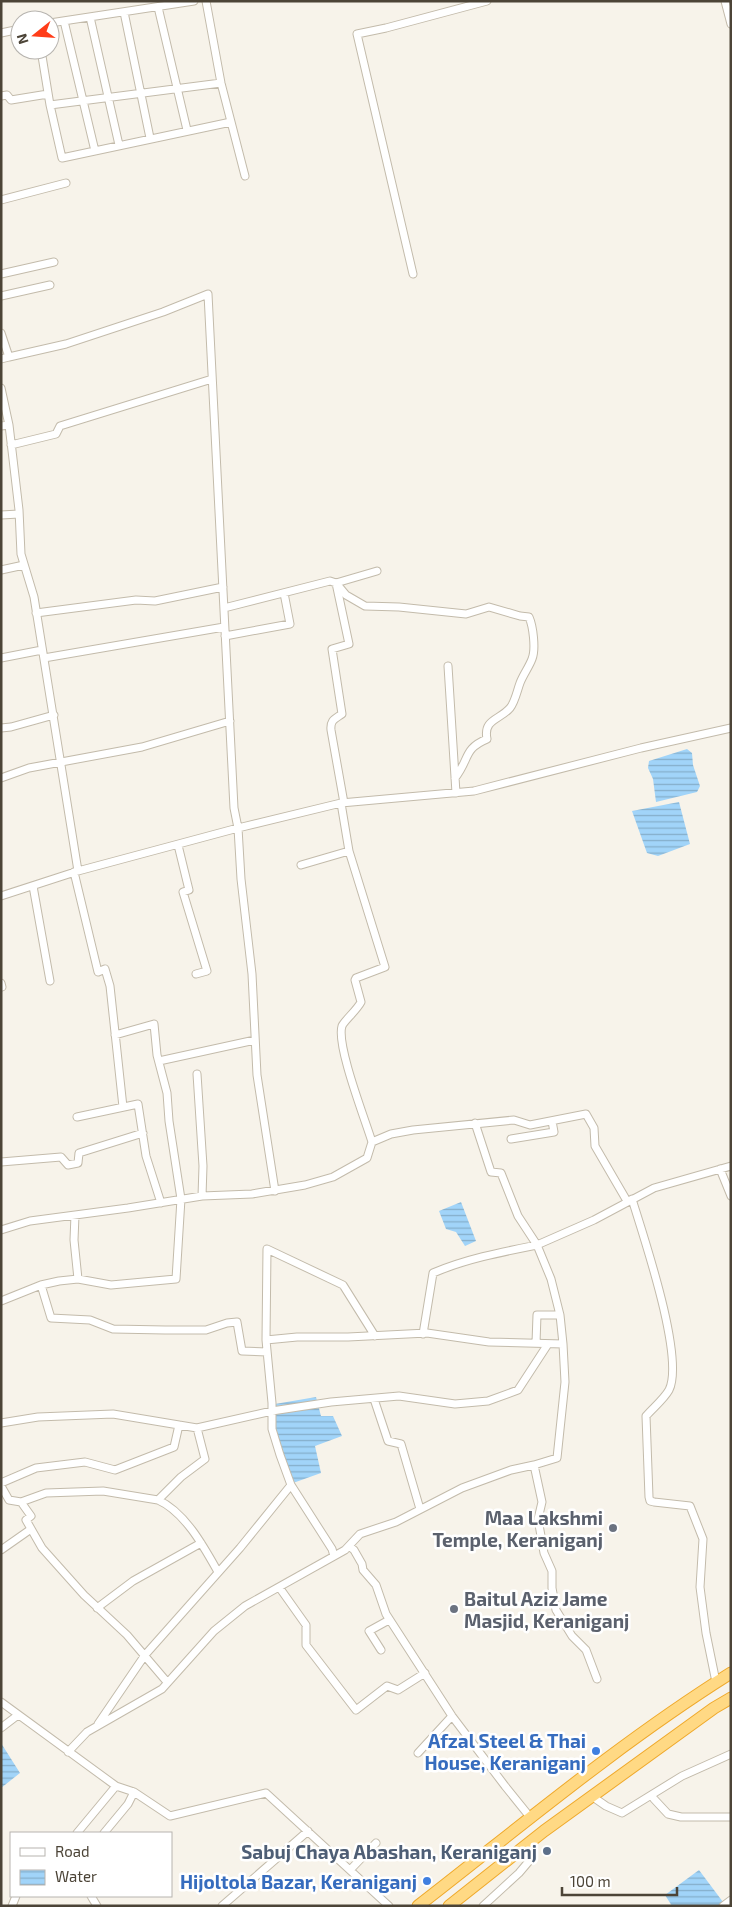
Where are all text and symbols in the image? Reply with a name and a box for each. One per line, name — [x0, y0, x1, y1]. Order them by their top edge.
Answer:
north arrow — [10, 10, 60, 60]
text: N — [12, 32, 32, 46]
place label: Maa Lakshmi Temple, Keraniganj — [433, 1506, 603, 1551]
marker: Maa Lakshmi Temple, Keraniganj — [607, 1522, 619, 1534]
place label: Baitul Aziz Jame Masjid, Keraniganj — [464, 1587, 629, 1632]
marker: Baitul Aziz Jame Masjid, Keraniganj — [448, 1603, 460, 1615]
place label: Afzal Steel & Thai House, Keraniganj — [424, 1729, 586, 1774]
marker: Afzal Steel & Thai House, Keraniganj — [590, 1745, 602, 1757]
legend — [10, 1832, 172, 1897]
place label: Sabuj Chaya Abashan, Keraniganj — [241, 1840, 537, 1864]
text: Road — [55, 1842, 90, 1860]
marker: Sabuj Chaya Abashan, Keraniganj — [541, 1845, 553, 1857]
scale bar — [562, 1864, 677, 1896]
text: Water — [55, 1867, 97, 1885]
place label: Hijoltola Bazar, Keraniganj — [180, 1870, 417, 1893]
text: 100 m — [570, 1872, 611, 1890]
marker: Hijoltola Bazar, Keraniganj — [421, 1875, 433, 1887]

